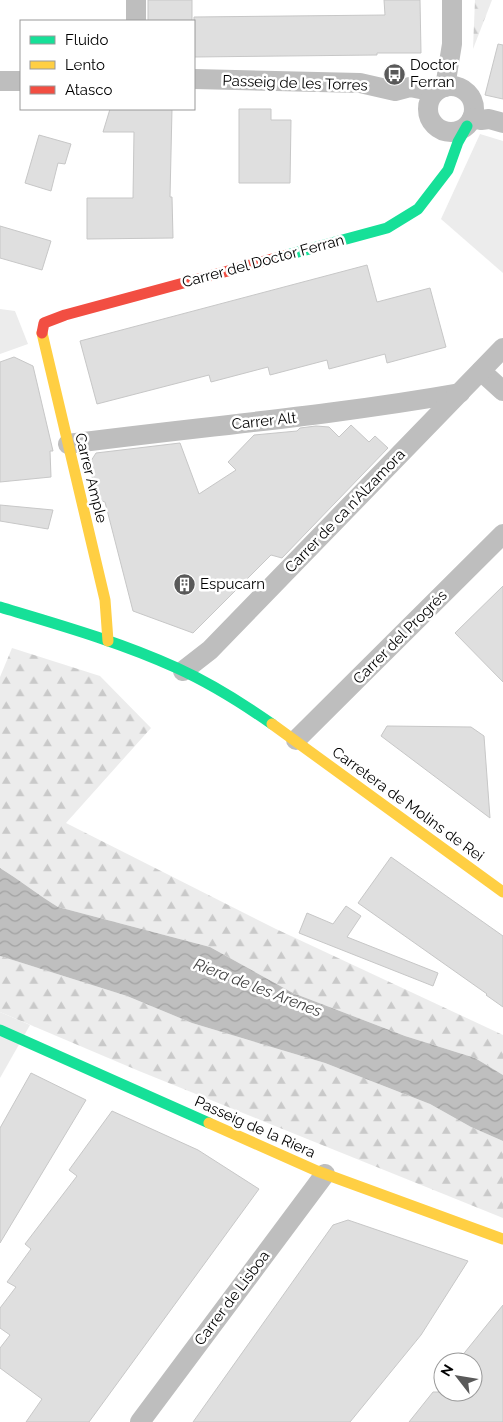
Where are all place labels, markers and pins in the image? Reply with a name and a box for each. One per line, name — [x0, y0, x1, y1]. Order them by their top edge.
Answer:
place label: Doctor Ferran — [410, 56, 458, 91]
bus stop icon: Doctor Ferran — [382, 62, 406, 86]
building icon: Espucarn — [172, 572, 196, 596]
place label: Espucarn — [200, 575, 265, 593]

